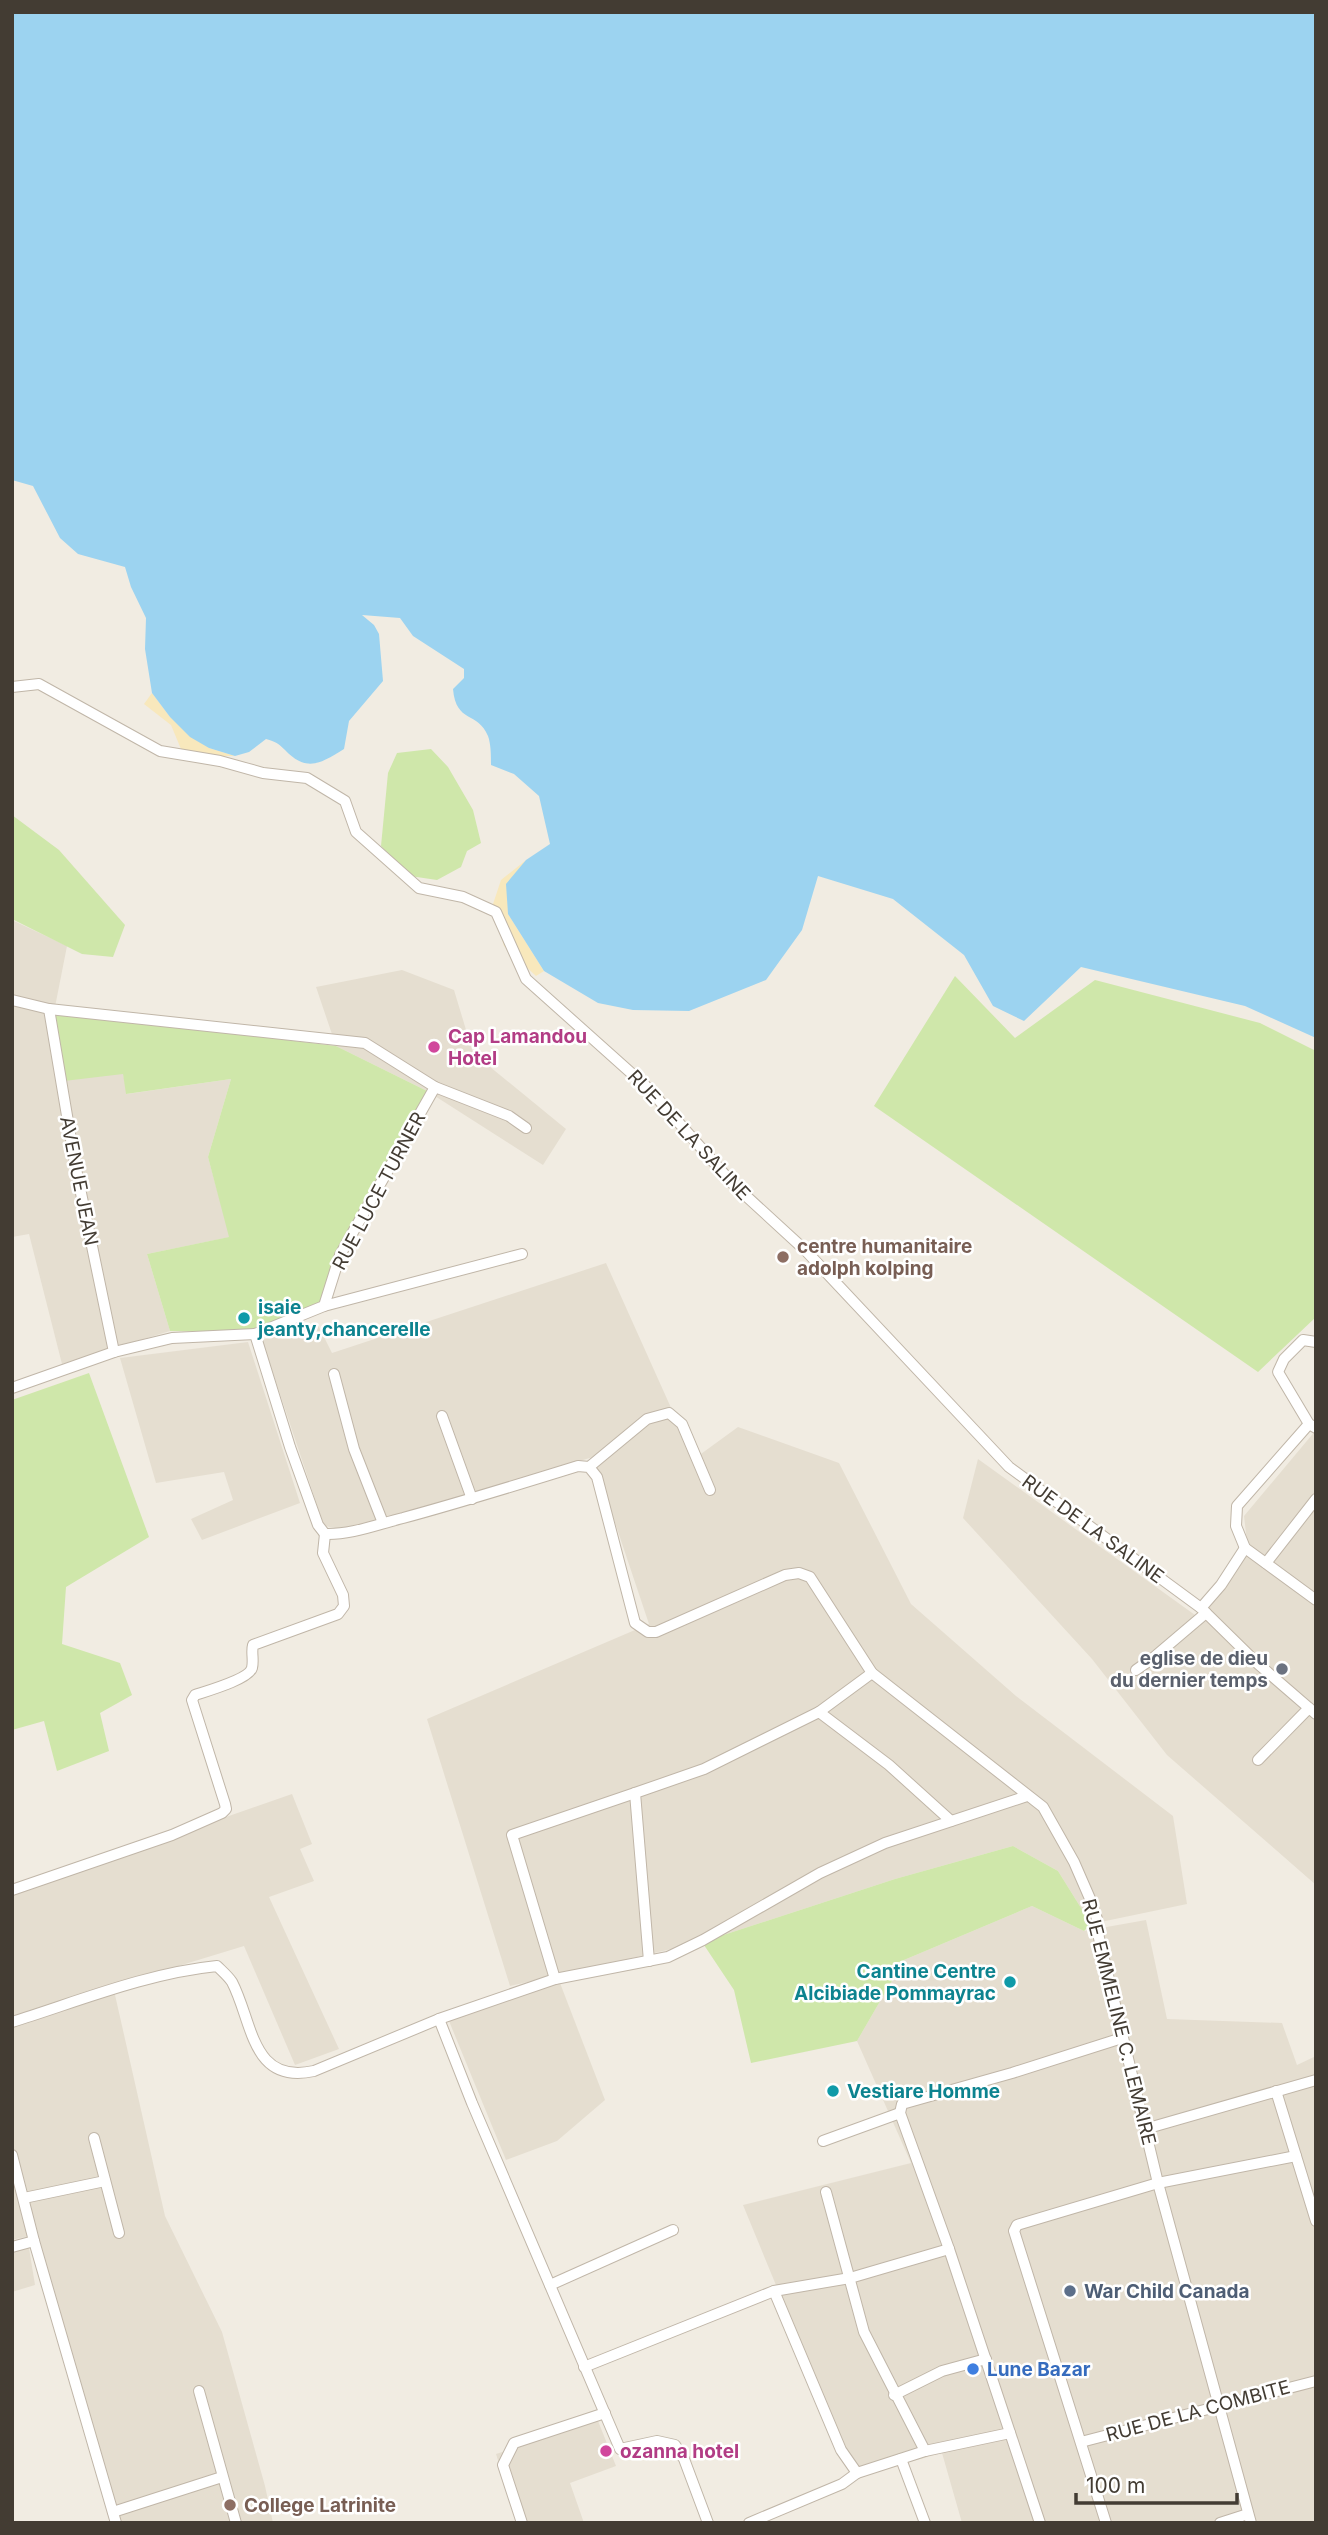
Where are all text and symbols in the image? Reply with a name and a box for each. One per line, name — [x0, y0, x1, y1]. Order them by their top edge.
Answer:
place label: Cap Lamandou Hotel — [448, 1025, 587, 1070]
marker: Cap Lamandou Hotel — [426, 1039, 442, 1055]
street label: RUE DE LA SALINE — [623, 1065, 755, 1205]
street label: RUE LUCE TURNER — [328, 1108, 430, 1274]
street label: AVENUE JEAN — [55, 1114, 103, 1248]
place label: centre humanitaire adolph kolping — [797, 1235, 972, 1280]
marker: centre humanitaire adolph kolping — [775, 1249, 791, 1265]
place label: isaie jeanty,chancerelle — [257, 1296, 431, 1341]
marker: isaie jeanty,chancerelle — [236, 1310, 252, 1326]
street label: RUE DE LA SALINE — [1018, 1470, 1168, 1588]
place label: eglise de dieu du dernier temps — [1110, 1647, 1268, 1692]
marker: eglise de dieu du dernier temps — [1274, 1661, 1290, 1677]
street label: RUE EMMELINE C. LEMAIRE — [1077, 1896, 1161, 2148]
place label: Cantine Centre Alcibiade Pommayrac — [794, 1960, 996, 2005]
marker: Cantine Centre Alcibiade Pommayrac — [1002, 1974, 1018, 1990]
place label: Vestiare Homme — [847, 2080, 1000, 2103]
marker: Vestiare Homme — [825, 2083, 841, 2099]
place label: War Child Canada — [1084, 2280, 1250, 2303]
marker: War Child Canada — [1062, 2283, 1078, 2299]
place label: Lune Bazar — [987, 2358, 1091, 2381]
marker: Lune Bazar — [965, 2361, 981, 2377]
street label: RUE DE LA COMBITE — [1103, 2375, 1293, 2447]
place label: ozanna hotel — [620, 2440, 739, 2463]
marker: ozanna hotel — [598, 2443, 614, 2459]
scale bar — [1076, 2462, 1237, 2506]
text: 100 m — [1086, 2473, 1145, 2498]
place label: College Latrinite — [244, 2494, 396, 2517]
marker: College Latrinite — [222, 2497, 238, 2513]

